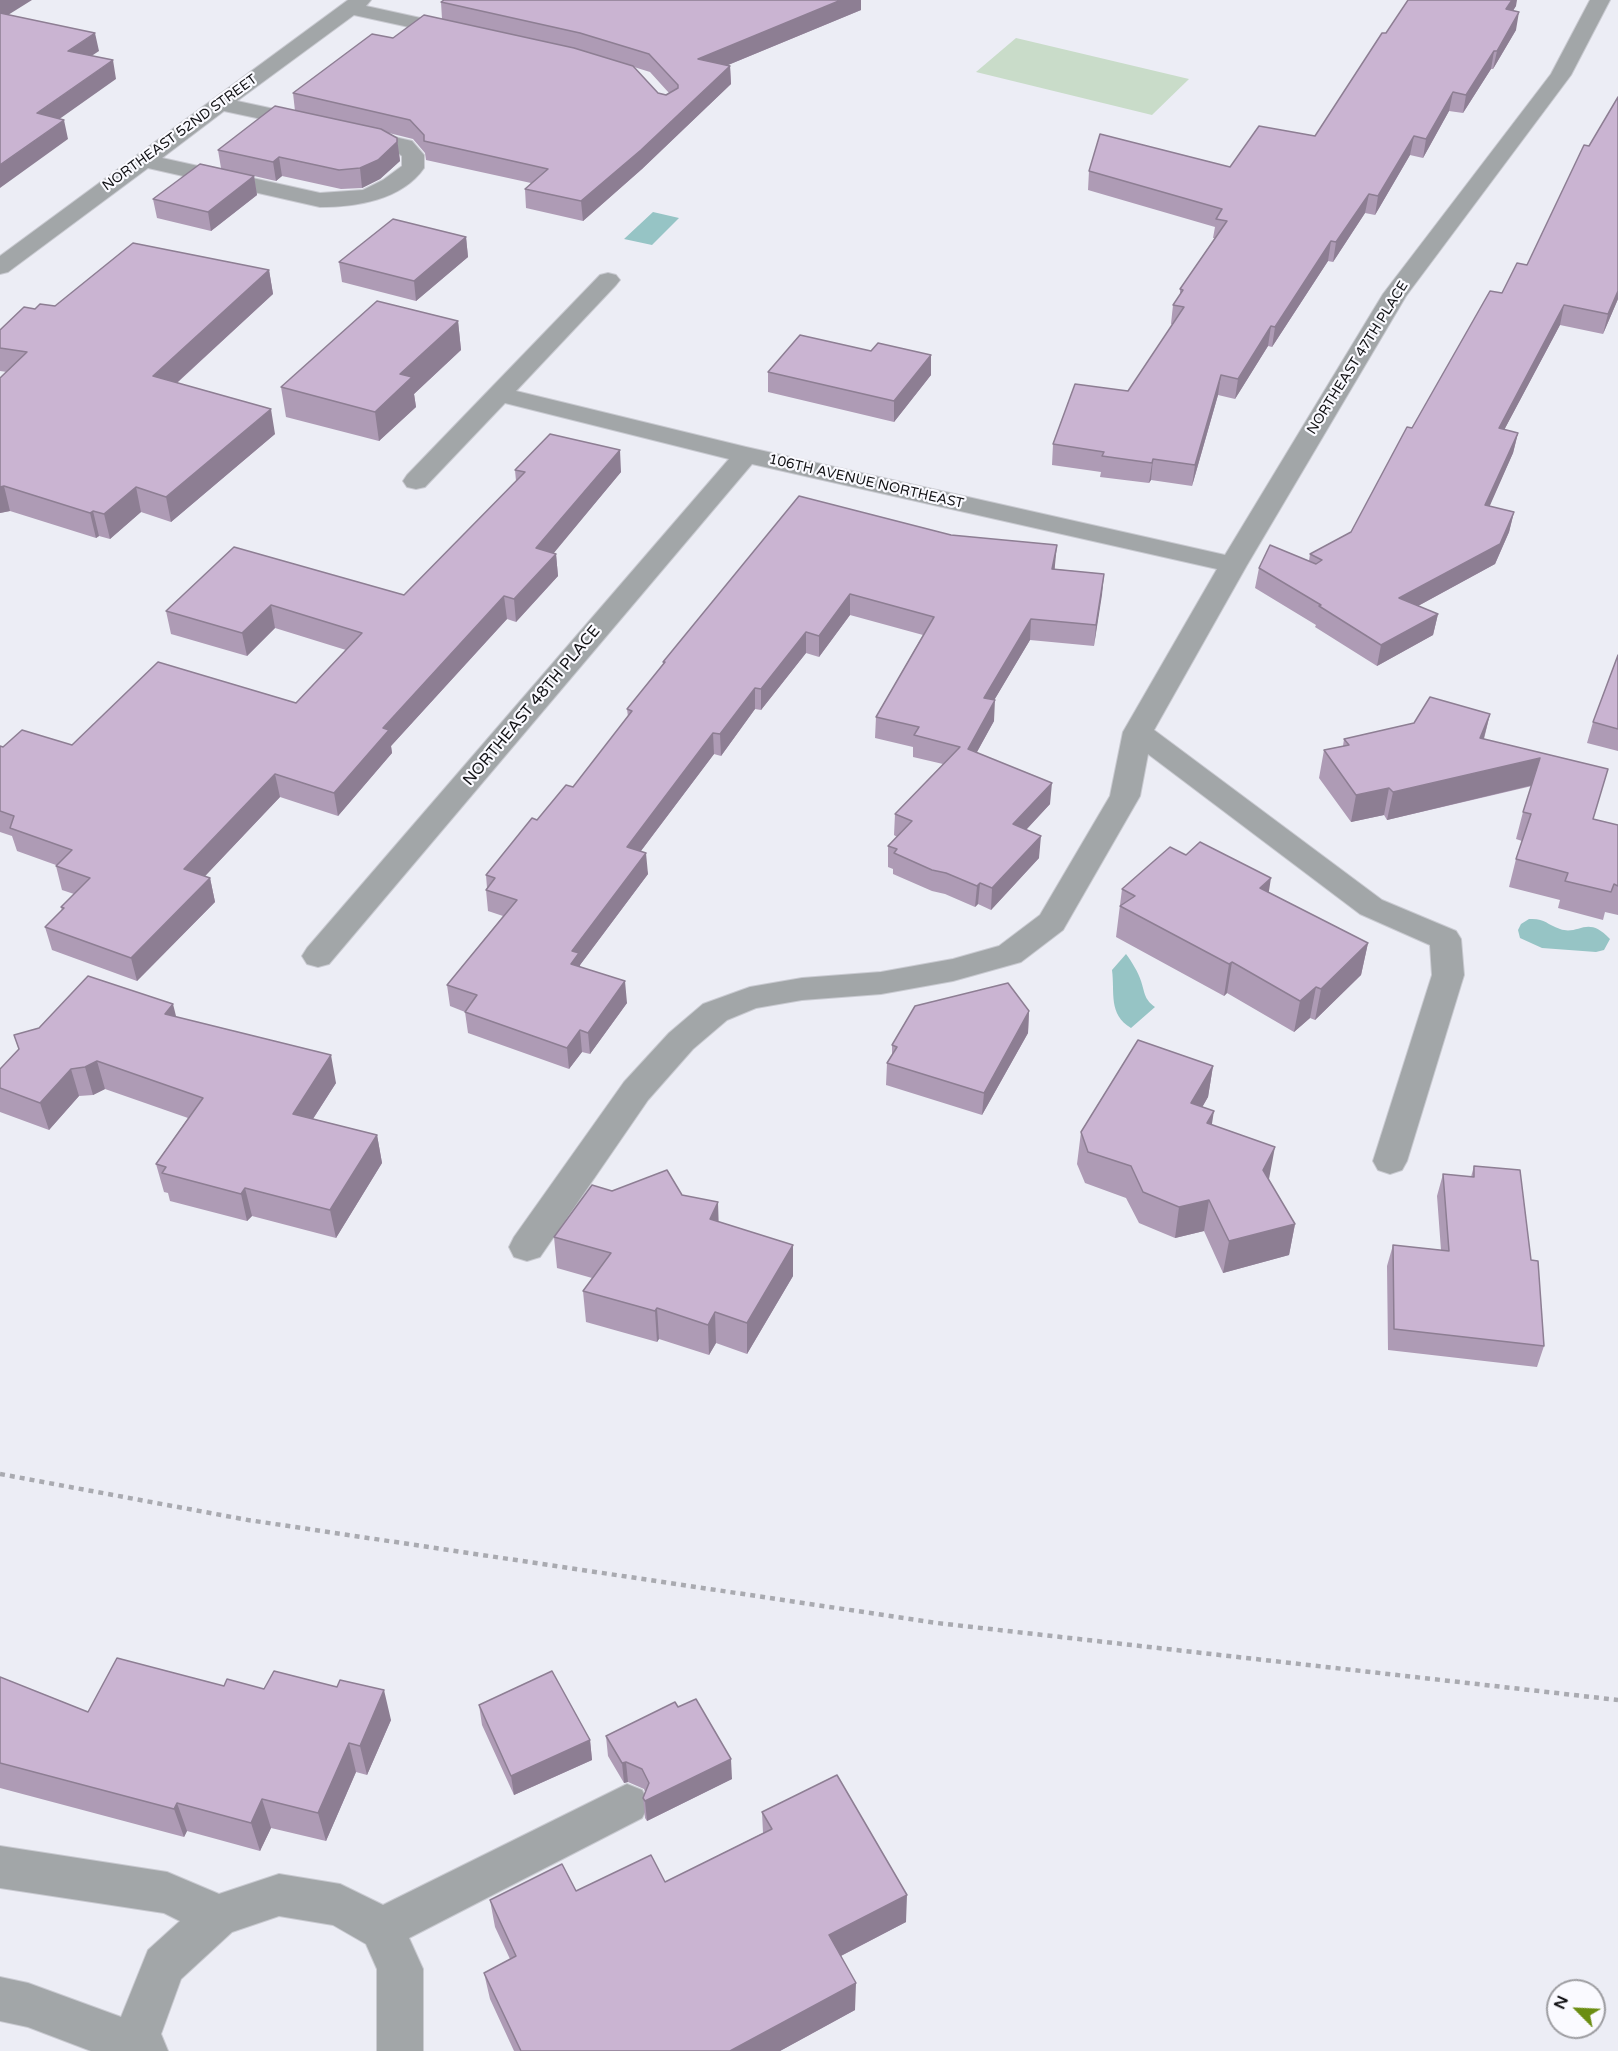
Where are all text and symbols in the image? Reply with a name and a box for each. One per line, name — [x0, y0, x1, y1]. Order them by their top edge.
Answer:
street label: NORTHEAST 52ND STREET — [99, 71, 261, 195]
street label: NORTHEAST 47TH PLACE — [1304, 278, 1412, 438]
street label: 106TH AVENUE NORTHEAST — [767, 451, 965, 513]
street label: NORTHEAST 48TH PLACE — [459, 622, 605, 790]
north arrow — [1546, 1979, 1606, 2039]
text: N — [1550, 1993, 1573, 2012]

